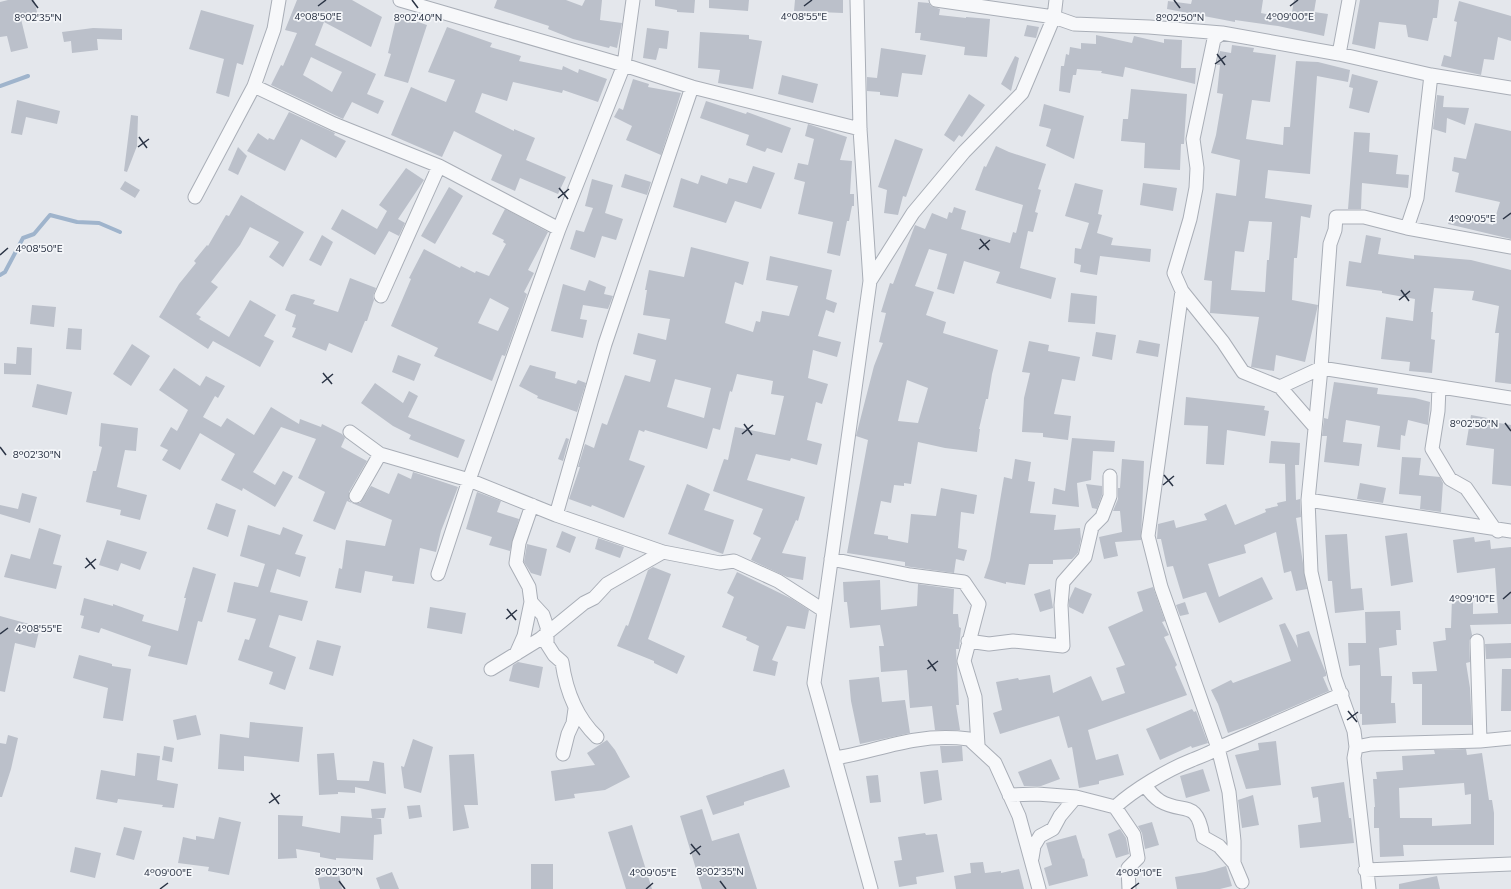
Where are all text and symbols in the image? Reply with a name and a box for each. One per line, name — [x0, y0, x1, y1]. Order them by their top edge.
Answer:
text: 4°08'50"E — [294, 10, 342, 22]
text: 4°08'55"E — [781, 10, 827, 22]
text: 4°09'00"E — [1266, 10, 1314, 22]
text: 8°02'35"N — [14, 11, 62, 23]
text: 8°02'40"N — [394, 11, 442, 23]
text: 8°02'50"N — [1156, 11, 1204, 23]
text: 4°09'05"E — [1448, 212, 1496, 224]
text: 4°08'50"E — [15, 242, 63, 254]
text: 8°02'50"N — [1450, 417, 1498, 429]
text: 8°02'30"N — [13, 448, 61, 460]
text: 4°09'10"E — [1449, 592, 1495, 604]
text: 4°08'55"E — [16, 622, 62, 634]
text: 8°02'30"N — [315, 865, 363, 877]
text: 8°02'35"N — [696, 865, 744, 877]
text: 4°09'00"E — [144, 866, 192, 878]
text: 4°09'05"E — [629, 866, 677, 878]
text: 4°09'10"E — [1116, 866, 1162, 878]

